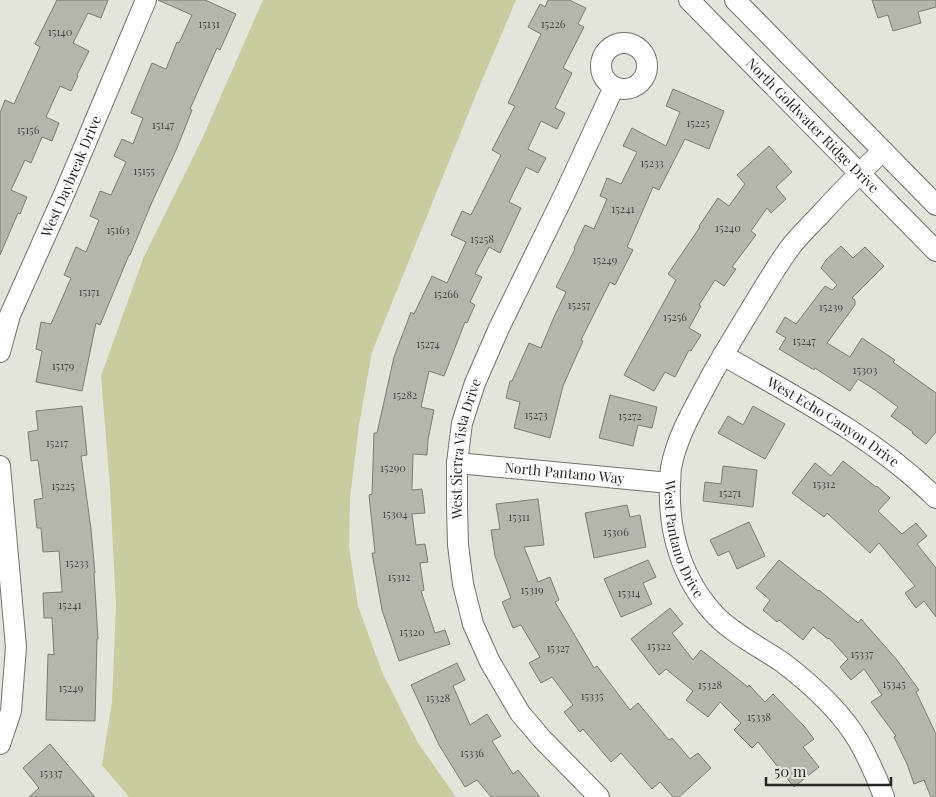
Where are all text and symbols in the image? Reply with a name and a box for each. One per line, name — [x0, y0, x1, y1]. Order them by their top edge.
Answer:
house number: 15131 — [198, 16, 220, 31]
house number: 15226 — [541, 16, 566, 31]
house number: 15140 — [48, 24, 73, 39]
street label: North Goldwater Ridge Drive — [742, 53, 884, 197]
street label: West Daybreak Drive — [36, 112, 105, 241]
house number: 15225 — [686, 115, 710, 130]
house number: 15147 — [152, 117, 175, 132]
house number: 15156 — [17, 122, 40, 137]
house number: 15233 — [640, 155, 664, 170]
house number: 15155 — [133, 163, 155, 178]
house number: 15241 — [611, 201, 635, 216]
house number: 15240 — [715, 220, 741, 235]
house number: 15163 — [106, 222, 130, 237]
house number: 15258 — [470, 231, 494, 246]
house number: 15249 — [593, 252, 618, 267]
house number: 15171 — [78, 284, 100, 299]
house number: 15266 — [433, 286, 459, 301]
house number: 15257 — [568, 297, 591, 312]
house number: 15239 — [819, 299, 844, 314]
house number: 15256 — [663, 309, 687, 324]
house number: 15247 — [792, 333, 816, 348]
house number: 15274 — [416, 336, 440, 351]
house number: 15179 — [52, 358, 75, 373]
house number: 15303 — [852, 362, 878, 377]
street label: West Echo Canyon Drive — [763, 372, 904, 471]
street label: West Sierra Vista Drive — [447, 375, 485, 520]
house number: 15282 — [393, 387, 417, 402]
house number: 15273 — [524, 407, 548, 422]
house number: 15272 — [618, 408, 642, 423]
house number: 15217 — [46, 435, 69, 450]
street label: North Pantano Way — [504, 457, 626, 488]
house number: 15290 — [380, 460, 406, 475]
house number: 15312 — [813, 476, 835, 491]
house number: 15225 — [51, 478, 75, 493]
street label: West Pantano Drive — [661, 479, 709, 601]
house number: 15271 — [719, 485, 741, 500]
house number: 15304 — [382, 506, 408, 521]
house number: 15311 — [508, 509, 530, 524]
house number: 15306 — [603, 524, 629, 539]
house number: 15233 — [65, 555, 89, 570]
house number: 15312 — [388, 569, 410, 584]
house number: 15319 — [520, 582, 544, 597]
house number: 15314 — [618, 585, 641, 600]
house number: 15241 — [58, 597, 82, 612]
house number: 15320 — [399, 624, 425, 639]
house number: 15322 — [647, 638, 671, 653]
house number: 15327 — [546, 640, 570, 655]
house number: 15337 — [851, 646, 874, 661]
house number: 15345 — [882, 676, 906, 691]
house number: 15328 — [698, 677, 723, 692]
house number: 15249 — [59, 680, 84, 695]
house number: 15335 — [581, 688, 604, 703]
house number: 15328 — [426, 690, 451, 705]
house number: 15338 — [747, 709, 771, 724]
house number: 15336 — [460, 745, 484, 760]
scale bar — [766, 754, 891, 786]
text: 50 m — [774, 761, 807, 781]
house number: 15337 — [40, 765, 63, 780]

